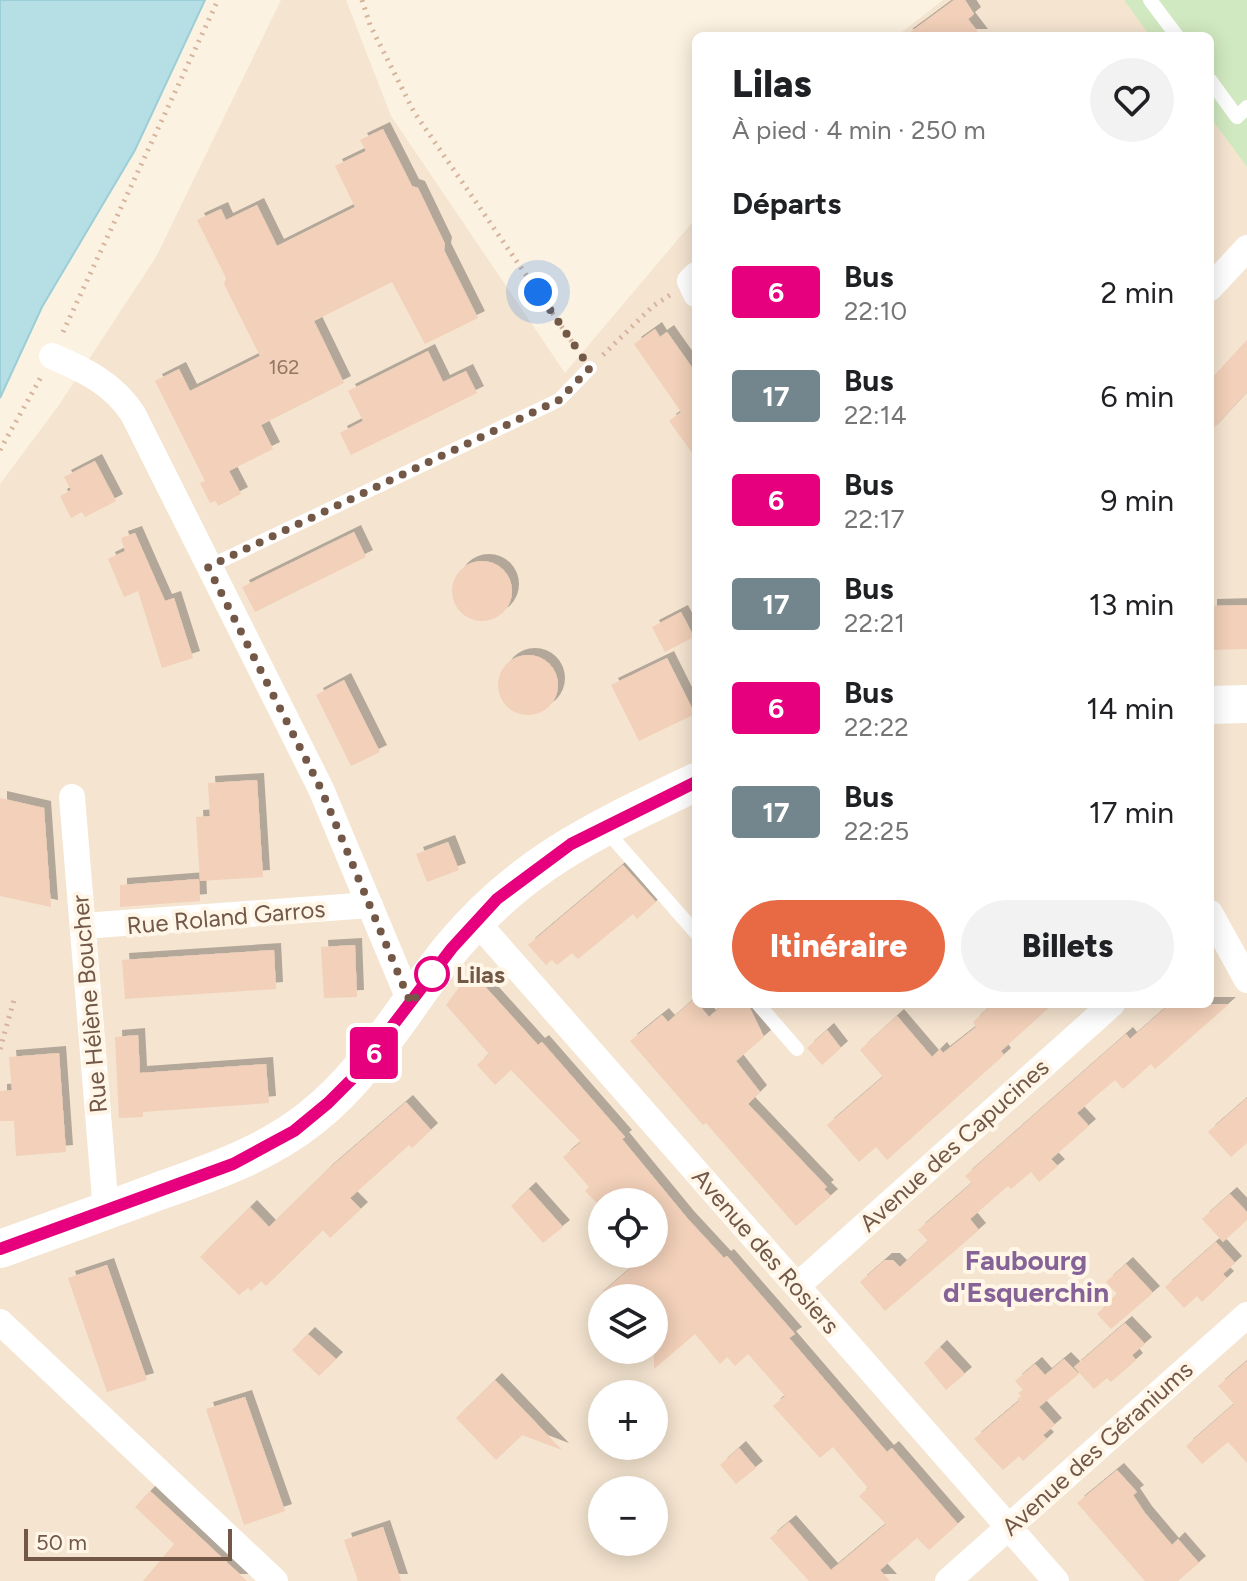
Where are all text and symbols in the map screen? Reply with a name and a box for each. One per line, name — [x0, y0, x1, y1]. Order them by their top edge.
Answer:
button: heart — [1090, 58, 1174, 142]
text: Lilas — [732, 61, 812, 107]
text: À pied · 4 min · 250 m — [732, 114, 986, 146]
text: Départs — [732, 185, 841, 222]
text: Bus — [844, 258, 893, 295]
your location — [518, 272, 558, 312]
text: 2 min — [1101, 274, 1174, 311]
text: 6 — [768, 275, 784, 309]
text: 22:10 — [844, 295, 907, 327]
house number: 162 — [269, 355, 299, 379]
text: Bus — [844, 362, 893, 399]
text: 6 min — [1100, 378, 1174, 415]
text: 17 — [762, 379, 790, 413]
text: 22:14 — [844, 399, 907, 431]
text: Bus — [844, 466, 893, 503]
text: 9 min — [1100, 482, 1174, 519]
text: 6 — [768, 483, 784, 517]
text: 22:17 — [844, 503, 904, 535]
text: Bus — [844, 570, 893, 607]
text: 13 min — [1089, 586, 1174, 623]
text: 17 — [762, 587, 790, 621]
text: 22:21 — [844, 607, 905, 639]
text: Bus — [844, 674, 893, 711]
text: 14 min — [1086, 690, 1174, 727]
text: 6 — [768, 691, 784, 725]
text: 22:22 — [844, 711, 909, 743]
text: Bus — [844, 778, 893, 815]
text: 17 min — [1089, 794, 1174, 831]
text: 17 — [762, 795, 790, 829]
text: 22:25 — [844, 815, 909, 847]
street label: Rue Hélène Boucher — [65, 894, 113, 1114]
street label: Rue Roland Garros — [126, 894, 326, 940]
button: Itinéraire — [732, 900, 945, 992]
button: Billets — [961, 900, 1174, 992]
marker: Lilas — [415, 957, 449, 991]
place label: Lilas — [456, 960, 505, 989]
line badge: 6 — [348, 1027, 400, 1079]
text: 6 — [366, 1036, 382, 1070]
street label: Avenue des Capucines — [853, 1052, 1055, 1238]
street label: Avenue des Rosiers — [686, 1162, 846, 1340]
map controls — [588, 1188, 668, 1556]
button: locate — [588, 1188, 668, 1268]
district label: Faubourg d'Esquerchin — [943, 1243, 1109, 1309]
button: layers — [588, 1284, 668, 1364]
street label: Avenue des Géraniums — [995, 1355, 1199, 1541]
button: + — [588, 1380, 668, 1460]
button: − — [588, 1476, 668, 1556]
scale bar — [24, 1525, 232, 1561]
text: 50 m — [36, 1529, 87, 1556]

